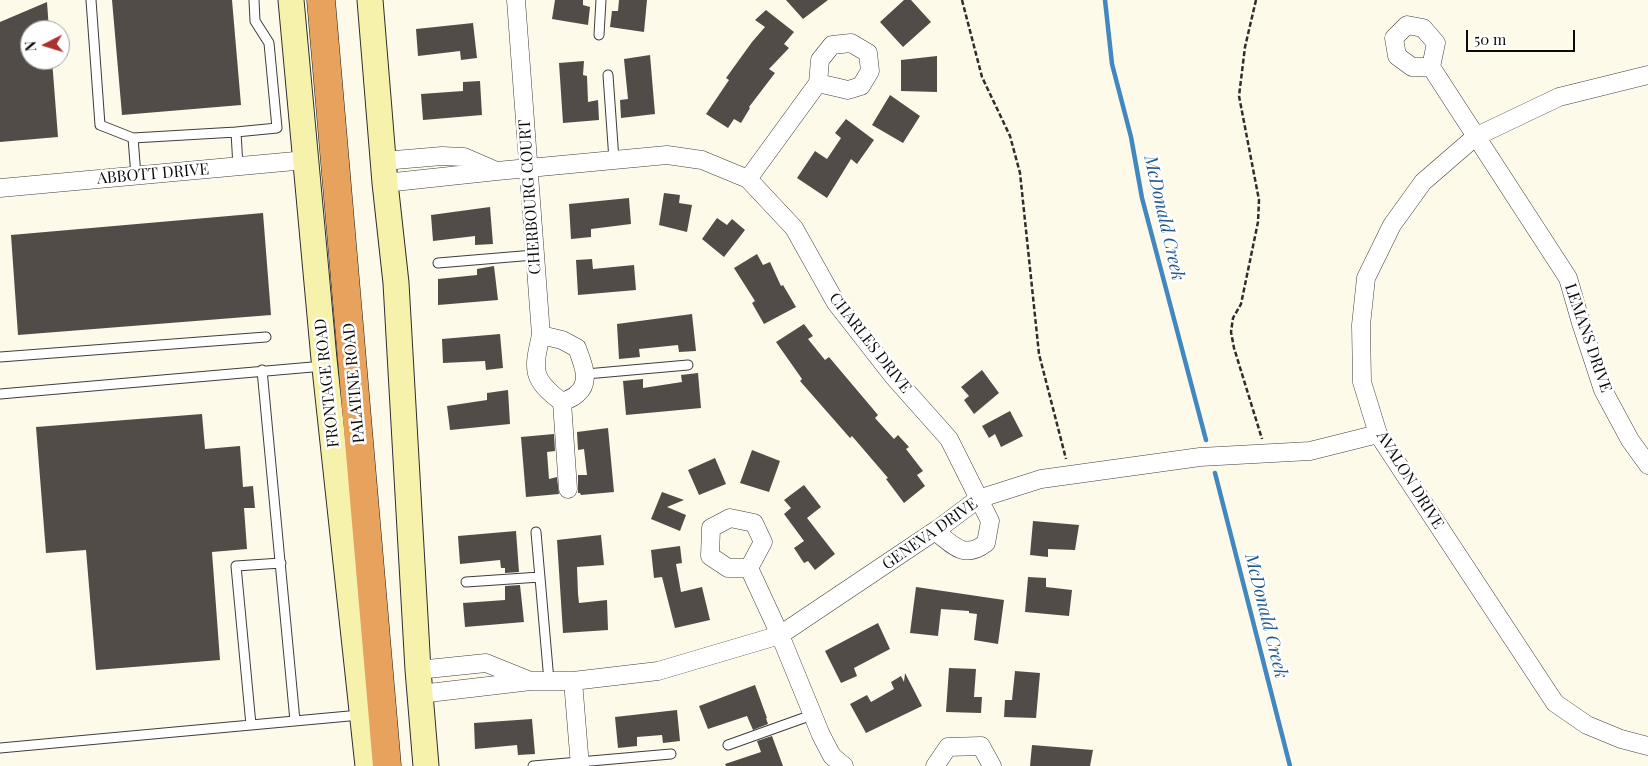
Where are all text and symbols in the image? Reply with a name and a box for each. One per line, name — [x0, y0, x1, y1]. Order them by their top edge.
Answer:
north arrow — [20, 20, 70, 70]
scale bar — [1468, 20, 1577, 52]
text: 50 m — [1474, 29, 1506, 49]
text: N — [21, 40, 40, 52]
street label: CHERBOURG COURT — [515, 119, 545, 275]
water label: McDonald Creek — [1139, 153, 1189, 283]
street label: ABBOTT DRIVE — [96, 160, 210, 188]
street label: LEMANS DRIVE — [1560, 281, 1616, 395]
street label: CHARLES DRIVE — [825, 289, 915, 397]
street label: FRONTAGE ROAD — [311, 317, 343, 449]
street label: PALATINE ROAD — [339, 322, 369, 444]
street label: AVALON DRIVE — [1372, 428, 1448, 532]
street label: GENEVA DRIVE — [879, 494, 981, 574]
water label: McDonald Creek — [1240, 551, 1292, 681]

